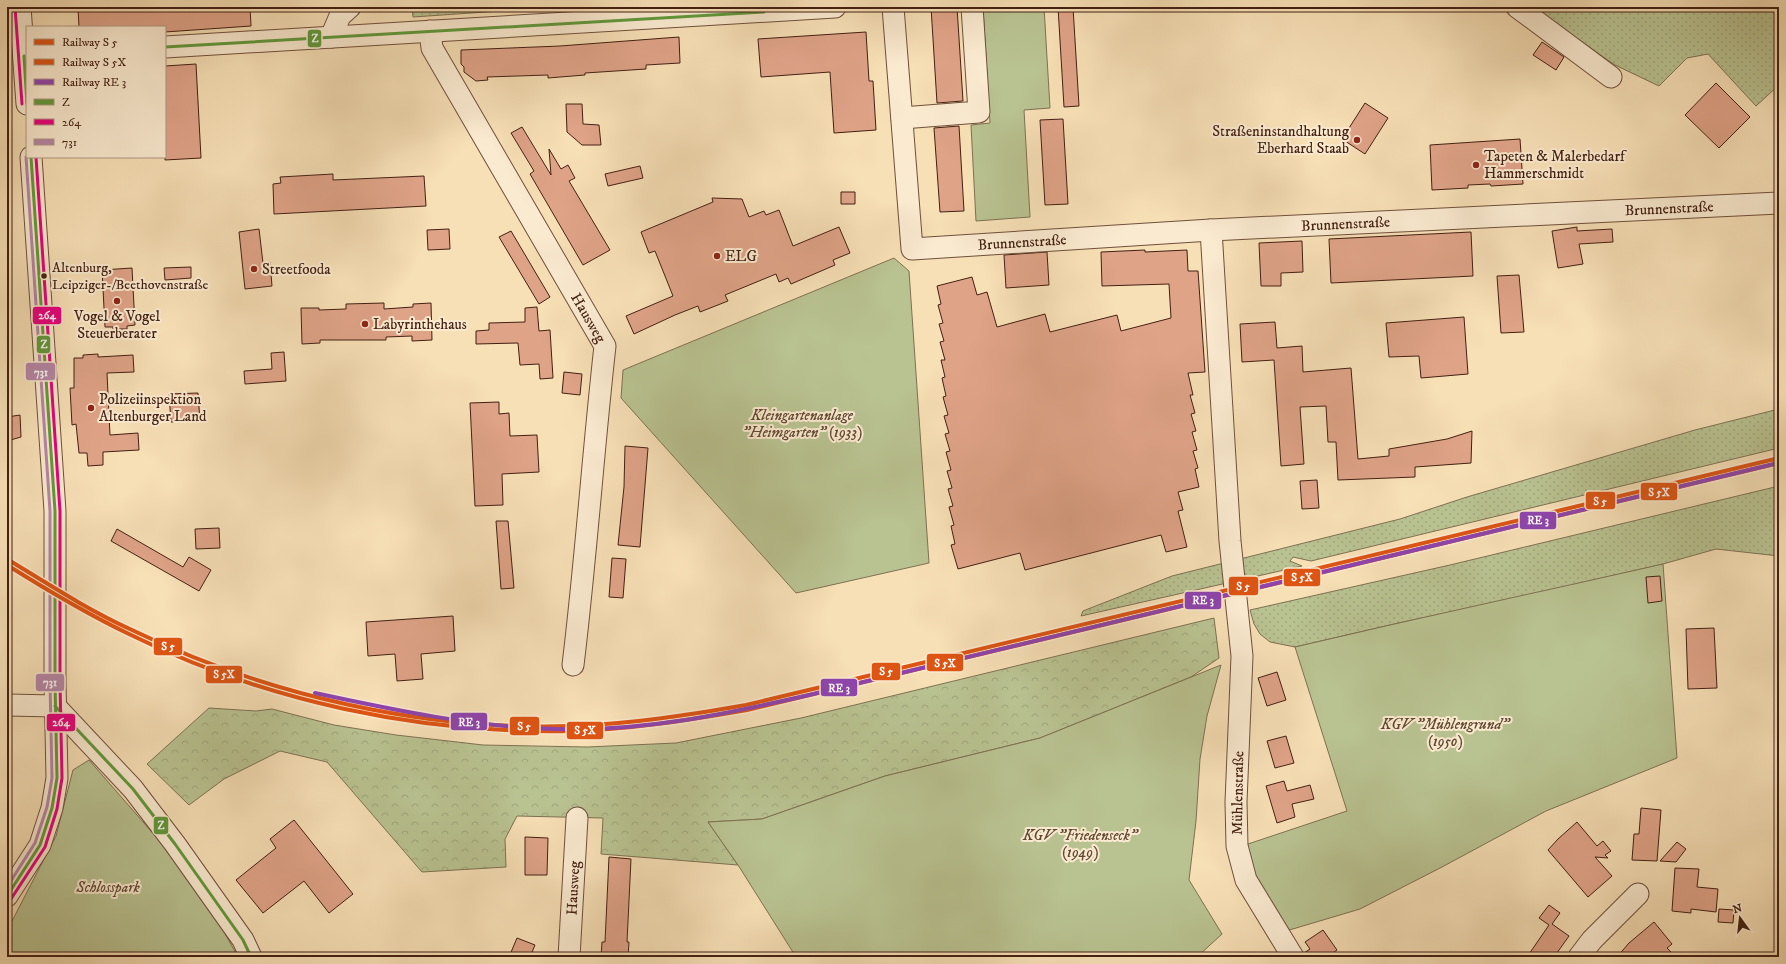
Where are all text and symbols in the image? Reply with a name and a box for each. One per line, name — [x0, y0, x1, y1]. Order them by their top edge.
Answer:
legend — [26, 26, 166, 158]
line badge: Z — [307, 29, 322, 48]
text: Z — [311, 32, 319, 46]
text: Railway S 5 — [62, 35, 118, 50]
text: Railway S 5X — [62, 55, 126, 70]
text: Railway RE 3 — [62, 75, 126, 90]
text: Z — [62, 95, 70, 110]
text: 264 — [62, 115, 82, 130]
place label: Straßeninstandhaltung Eberhard Staab — [1212, 122, 1350, 158]
text: 731 — [62, 135, 77, 150]
marker: Straßeninstandhaltung Eberhard Staab — [1352, 135, 1362, 145]
place label: Tapeten & Malerbedarf Hammerschmidt — [1484, 147, 1627, 183]
marker: Tapeten & Malerbedarf Hammerschmidt — [1471, 160, 1481, 170]
street label: Brunnenstraße — [1624, 197, 1714, 220]
street label: Brunnenstraße — [1301, 212, 1390, 235]
street label: Brunnenstraße — [977, 230, 1067, 254]
place label: ELG — [725, 247, 757, 266]
marker: ELG — [712, 251, 722, 261]
place label: Altenburg, Leipziger-/Beethovenstraße — [52, 259, 209, 294]
place label: Streetfooda — [262, 260, 331, 279]
marker: Streetfooda — [249, 264, 259, 274]
marker: Altenburg, Leipziger-/Beethovenstraße — [39, 271, 49, 281]
street label: Hausweg — [567, 289, 611, 347]
marker: Vogel & Vogel Steuerberater — [112, 296, 122, 306]
line badge: 264 — [32, 306, 62, 325]
place label: Vogel & Vogel Steuerberater — [73, 307, 160, 343]
text: 264 — [38, 309, 56, 323]
place label: Labyrinthehaus — [373, 315, 467, 334]
marker: Labyrinthehaus — [360, 319, 370, 329]
line badge: Z — [36, 335, 51, 354]
text: Z — [40, 338, 48, 352]
line badge: 731 — [25, 362, 56, 381]
text: 731 — [34, 366, 48, 380]
place label: Polizeiinspektion Altenburger Land — [99, 390, 207, 426]
marker: Polizeiinspektion Altenburger Land — [86, 403, 96, 413]
park label: Kleingartenanlage "Heimgarten" (1933) — [742, 406, 862, 442]
line badge: S 5X — [1640, 482, 1678, 501]
text: S 5X — [1648, 486, 1671, 500]
line badge: S 5 — [1585, 491, 1616, 510]
text: S 5 — [1593, 495, 1607, 509]
line badge: RE 3 — [1519, 511, 1557, 530]
text: RE 3 — [1527, 514, 1549, 528]
line badge: S 5X — [1283, 568, 1321, 587]
text: S 5X — [1291, 571, 1314, 585]
line badge: S 5 — [1228, 576, 1259, 596]
text: S 5 — [1236, 580, 1250, 594]
line badge: RE 3 — [1184, 591, 1222, 610]
text: RE 3 — [1192, 594, 1214, 608]
line badge: S 5 — [153, 637, 183, 656]
text: S 5 — [161, 640, 175, 654]
line badge: S 5X — [926, 653, 964, 672]
text: S 5X — [934, 657, 957, 671]
line badge: S 5 — [871, 662, 901, 681]
line badge: S 5X — [205, 665, 243, 684]
text: S 5 — [879, 665, 893, 679]
text: S 5X — [213, 668, 236, 682]
line badge: 731 — [35, 673, 65, 692]
text: 731 — [43, 676, 57, 690]
line badge: RE 3 — [820, 678, 858, 697]
text: RE 3 — [828, 682, 850, 696]
line badge: RE 3 — [450, 712, 488, 731]
line badge: 264 — [46, 713, 76, 732]
park label: KGV "Mühlengrund" (1950) — [1380, 715, 1511, 751]
text: 264 — [52, 716, 70, 730]
text: RE 3 — [458, 716, 480, 730]
line badge: S 5 — [509, 716, 540, 736]
text: S 5 — [517, 720, 531, 734]
line badge: S 5X — [566, 721, 604, 740]
text: S 5X — [574, 724, 597, 738]
street label: Mühlenstraße — [1228, 751, 1248, 835]
line badge: Z — [153, 816, 169, 835]
text: Z — [157, 819, 165, 833]
park label: KGV "Friedenseck" (1949) — [1022, 826, 1139, 862]
street label: Hausweg — [562, 860, 584, 916]
park label: Schlosspark — [75, 878, 141, 897]
north arrow — [1720, 898, 1760, 938]
text: N — [1731, 901, 1744, 917]

